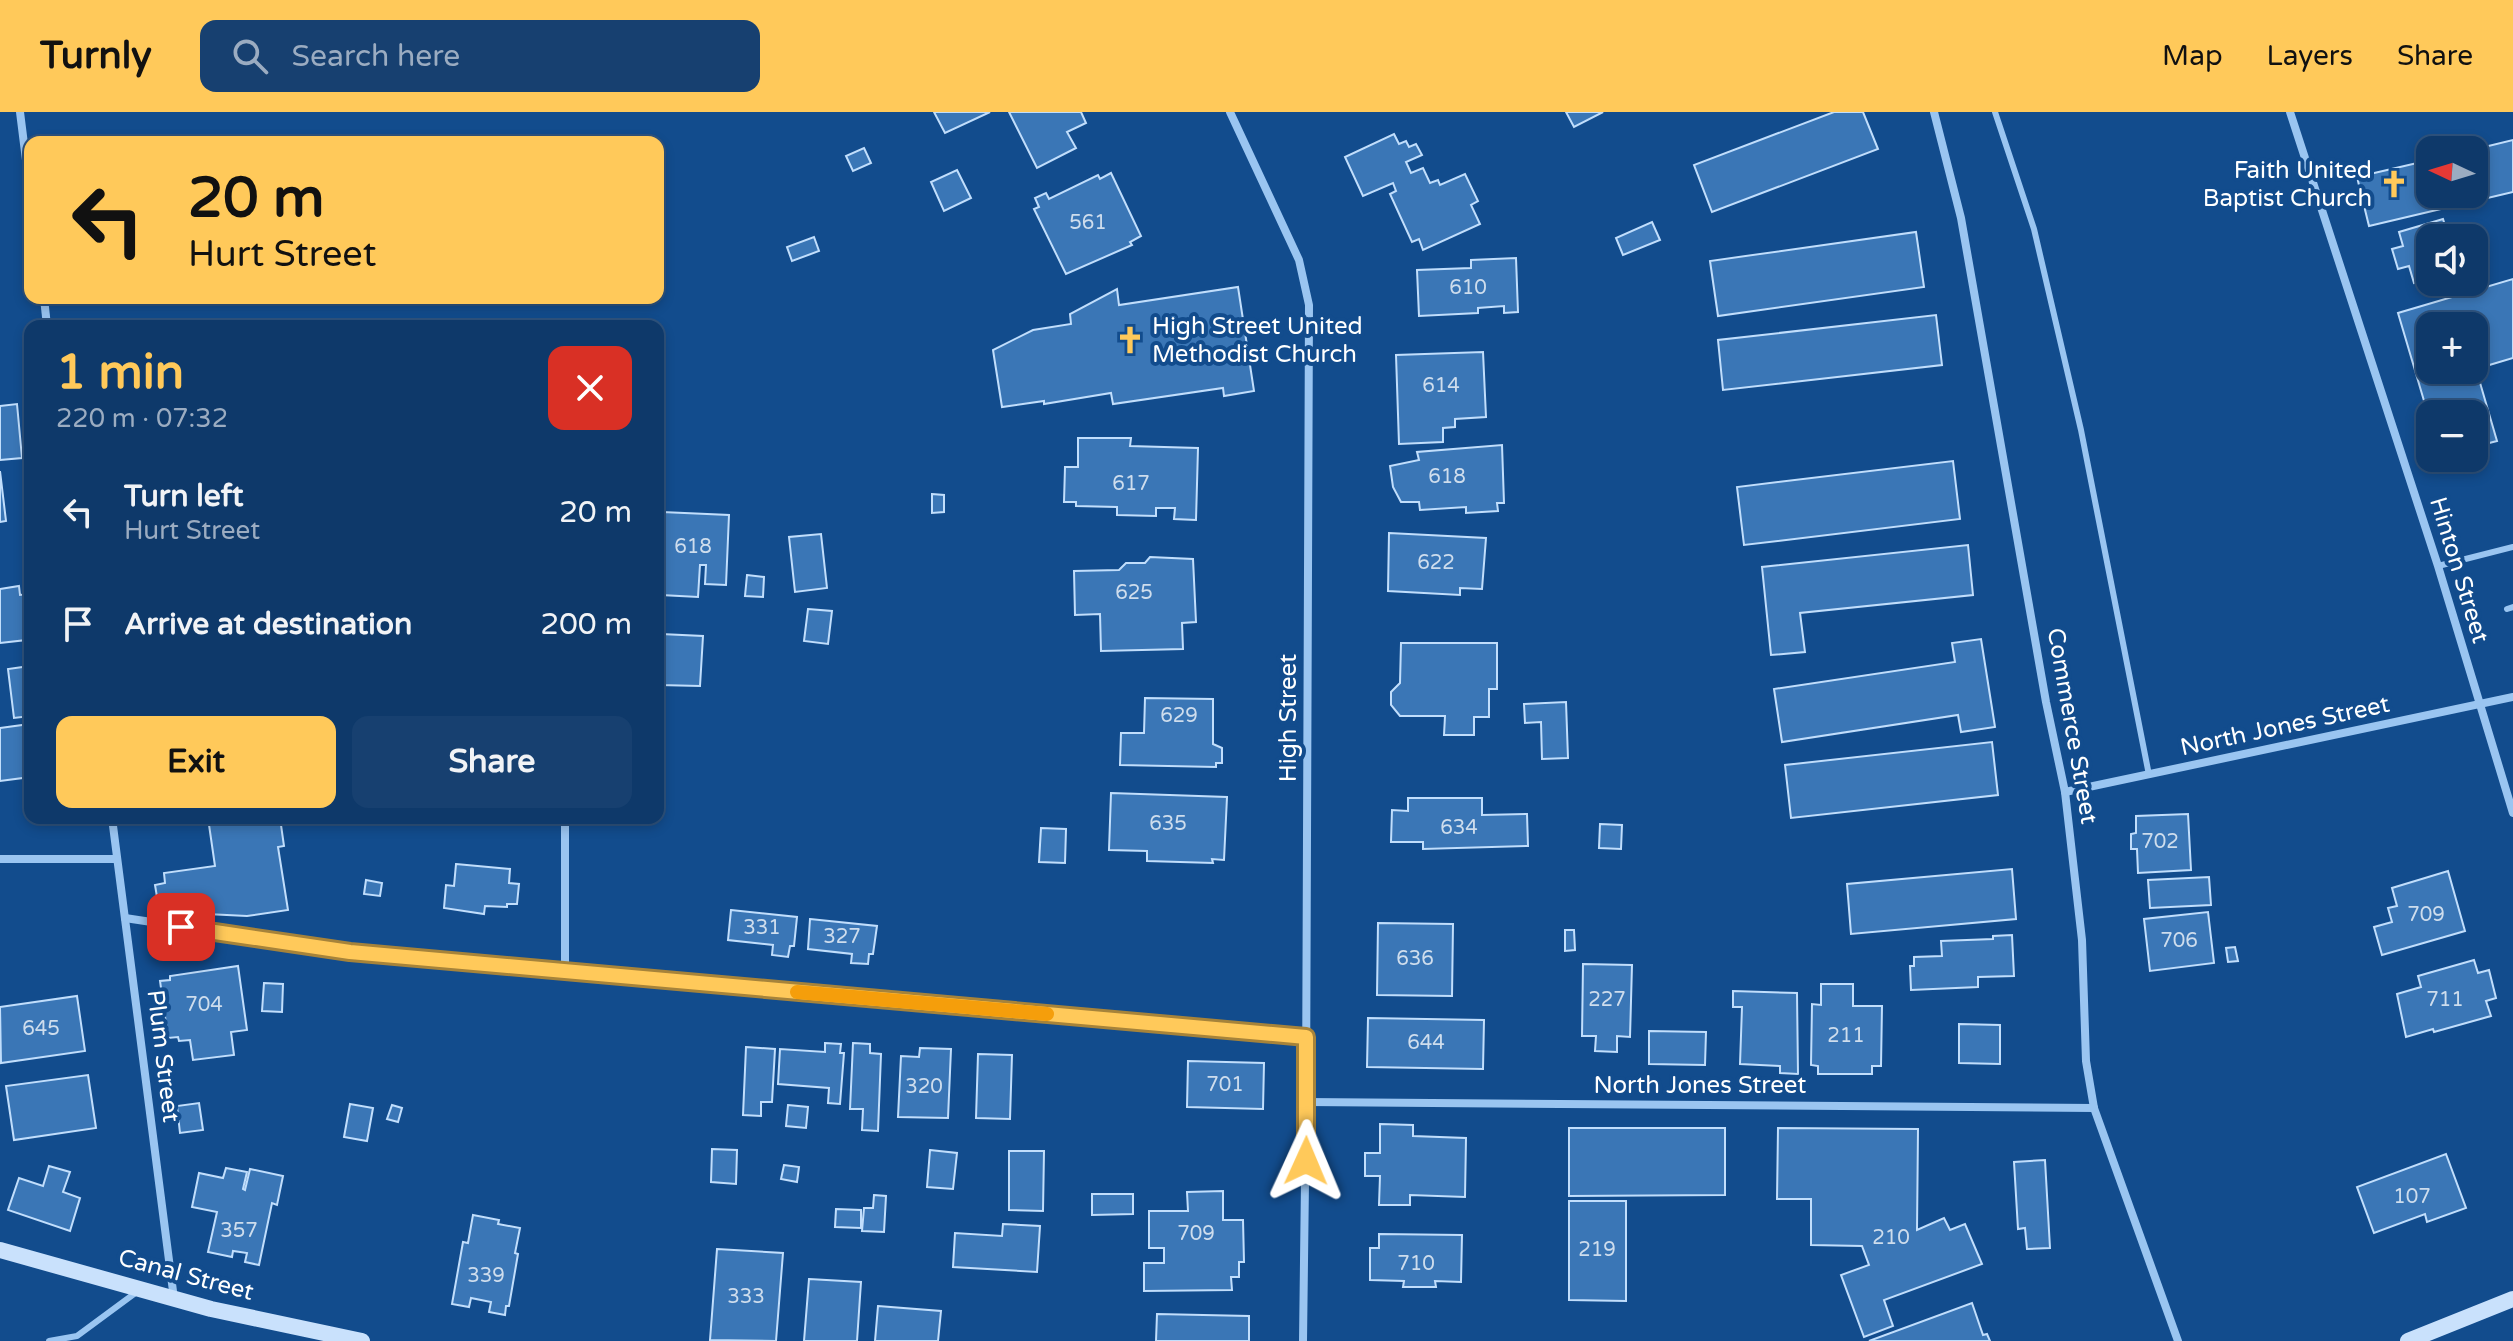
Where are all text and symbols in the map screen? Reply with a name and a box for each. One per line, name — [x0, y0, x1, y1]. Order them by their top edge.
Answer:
search box — [200, 20, 760, 92]
text: Turnly — [40, 33, 152, 79]
icon: search — [228, 34, 272, 78]
text: Search here — [292, 38, 460, 75]
text: Map — [2162, 39, 2223, 73]
text: Layers — [2267, 39, 2353, 73]
text: Share — [2397, 39, 2473, 73]
north arrow — [2416, 136, 2488, 208]
map controls — [2416, 136, 2488, 472]
place label: Faith United Baptist Church — [2203, 156, 2372, 213]
text: 20 m — [188, 165, 324, 232]
icon: left — [56, 168, 160, 272]
church icon: Faith United Baptist Church — [2379, 169, 2409, 199]
house number: 561 — [1069, 211, 1107, 235]
button: sound — [2416, 224, 2488, 296]
text: Hurt Street — [188, 233, 376, 276]
house number: 610 — [1449, 276, 1487, 300]
place label: High Street United Methodist Church — [1152, 312, 1363, 369]
button: + — [2416, 312, 2488, 384]
church icon: High Street United Methodist Church — [1115, 325, 1145, 355]
text: 1 min — [56, 344, 184, 402]
button: close — [548, 346, 632, 430]
house number: 614 — [1422, 374, 1460, 398]
button: − — [2416, 400, 2488, 472]
text: 220 m · 07:32 — [56, 403, 228, 434]
house number: 618 — [1428, 465, 1466, 489]
house number: 617 — [1112, 472, 1150, 496]
text: Turn left — [124, 478, 243, 515]
icon: left — [56, 490, 100, 534]
street label: Hinton Street — [2423, 493, 2495, 647]
text: 20 m — [559, 494, 632, 531]
text: Hurt Street — [124, 515, 260, 546]
house number: 618 — [674, 535, 712, 559]
house number: 622 — [1417, 551, 1455, 575]
house number: 625 — [1115, 581, 1153, 605]
icon: arrive — [56, 602, 100, 646]
text: Arrive at destination — [124, 606, 412, 643]
text: 200 m — [540, 606, 632, 643]
street label: Commerce Street — [2040, 626, 2104, 826]
street label: High Street — [1274, 654, 1303, 782]
street label: North Jones Street — [2178, 690, 2392, 762]
house number: 629 — [1160, 704, 1198, 728]
button: Exit — [56, 716, 336, 808]
button: Share — [352, 716, 632, 808]
house number: 635 — [1149, 812, 1187, 836]
house number: 634 — [1440, 816, 1478, 840]
house number: 702 — [2141, 830, 2179, 854]
pin — [147, 893, 215, 961]
house number: 709 — [2407, 903, 2445, 927]
icon: arrive — [159, 905, 203, 949]
house number: 331 — [743, 916, 781, 940]
house number: 327 — [823, 925, 861, 949]
house number: 706 — [2160, 929, 2198, 953]
house number: 636 — [1396, 947, 1434, 971]
street label: Plum Street — [140, 988, 186, 1124]
house number: 227 — [1588, 988, 1626, 1012]
house number: 711 — [2426, 988, 2464, 1012]
house number: 704 — [185, 993, 223, 1017]
house number: 645 — [22, 1017, 60, 1041]
house number: 211 — [1827, 1024, 1865, 1048]
house number: 644 — [1407, 1031, 1445, 1055]
street label: North Jones Street — [1593, 1071, 1807, 1100]
house number: 701 — [1206, 1073, 1244, 1097]
house number: 320 — [905, 1075, 943, 1099]
position arrow — [1264, 1119, 1348, 1203]
house number: 107 — [2393, 1185, 2431, 1209]
house number: 357 — [220, 1219, 258, 1243]
house number: 709 — [1177, 1222, 1215, 1246]
house number: 210 — [1872, 1226, 1910, 1250]
house number: 219 — [1578, 1238, 1616, 1262]
street label: Canal Street — [115, 1243, 257, 1307]
house number: 710 — [1397, 1252, 1435, 1276]
house number: 339 — [467, 1264, 505, 1288]
house number: 333 — [727, 1285, 765, 1309]

